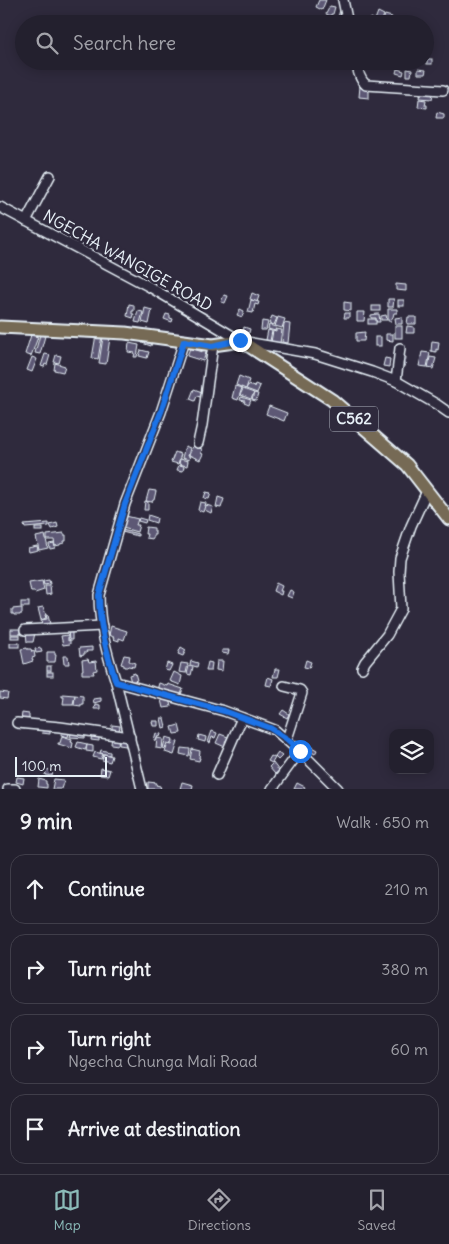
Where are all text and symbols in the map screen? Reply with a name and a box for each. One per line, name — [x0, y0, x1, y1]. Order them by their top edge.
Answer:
search box — [15, 15, 434, 70]
icon: search — [33, 29, 61, 57]
text: Search here — [73, 31, 176, 55]
street label: NGECHA WANGIGE ROAD — [40, 205, 216, 315]
route end — [229, 329, 252, 352]
road number: C562 — [330, 406, 378, 432]
map controls — [389, 729, 434, 774]
button: layers — [389, 729, 434, 774]
route start — [289, 740, 312, 763]
scale bar — [15, 754, 108, 777]
text: 100 m — [22, 757, 62, 775]
text: 9 min — [20, 808, 72, 835]
text: Walk · 650 m — [336, 812, 429, 832]
icon: ahead — [21, 875, 49, 903]
text: Continue — [68, 877, 145, 901]
text: 210 m — [385, 879, 428, 899]
icon: right — [21, 955, 49, 983]
text: Turn right — [68, 957, 151, 981]
text: 380 m — [381, 959, 428, 979]
text: Turn right — [68, 1027, 151, 1051]
icon: right — [21, 1035, 49, 1063]
text: 60 m — [390, 1039, 428, 1059]
text: Ngecha Chunga Mali Road — [68, 1051, 257, 1071]
icon: arrive — [21, 1115, 49, 1143]
text: Arrive at destination — [68, 1117, 241, 1141]
tab: Map — [53, 1186, 81, 1234]
tab: Directions — [188, 1186, 251, 1234]
tab: Saved — [357, 1186, 396, 1234]

